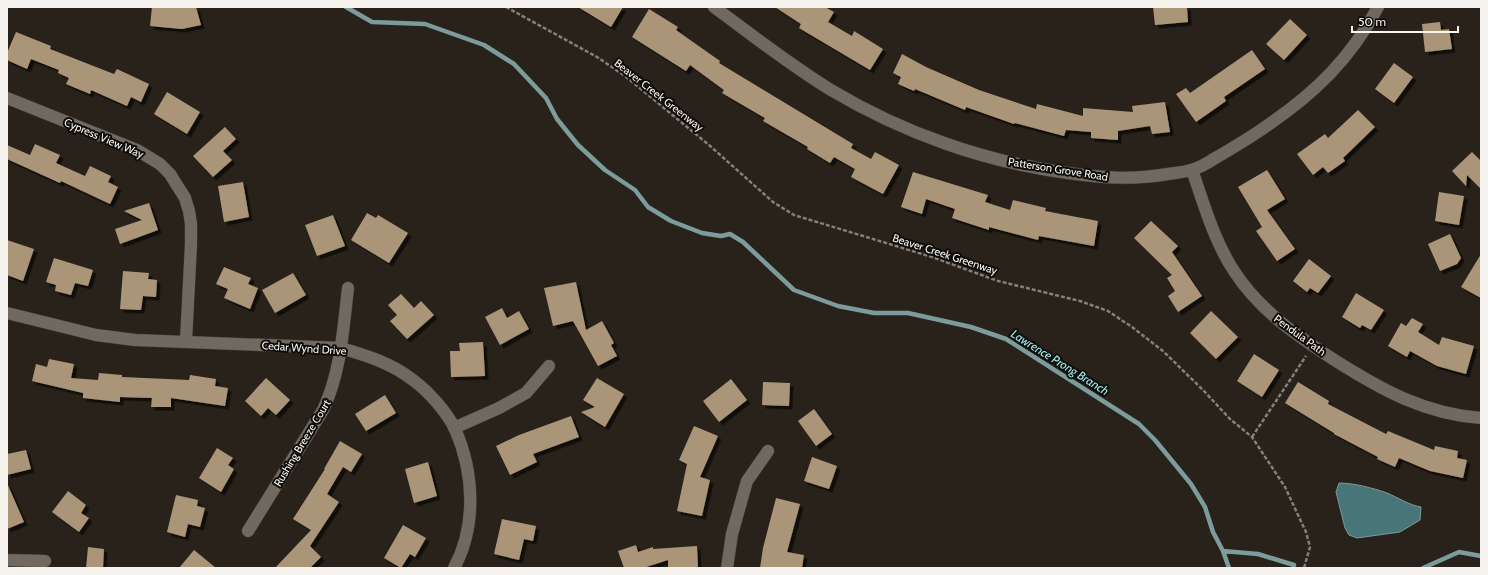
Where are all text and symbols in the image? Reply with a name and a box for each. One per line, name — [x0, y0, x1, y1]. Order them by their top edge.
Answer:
scale bar — [1352, 8, 1458, 34]
text: 50 m — [1358, 14, 1386, 29]
street label: Beaver Creek Greenway — [612, 56, 707, 134]
street label: Cypress View Way — [62, 115, 146, 161]
street label: Patterson Grove Road — [1007, 154, 1109, 184]
street label: Beaver Creek Greenway — [891, 230, 1000, 278]
street label: Pendula Path — [1271, 311, 1329, 359]
water label: Lawrence Prong Branch — [1008, 326, 1112, 398]
street label: Cedar Wynd Drive — [261, 338, 347, 358]
street label: Rushing Breeze Court — [270, 397, 334, 489]

